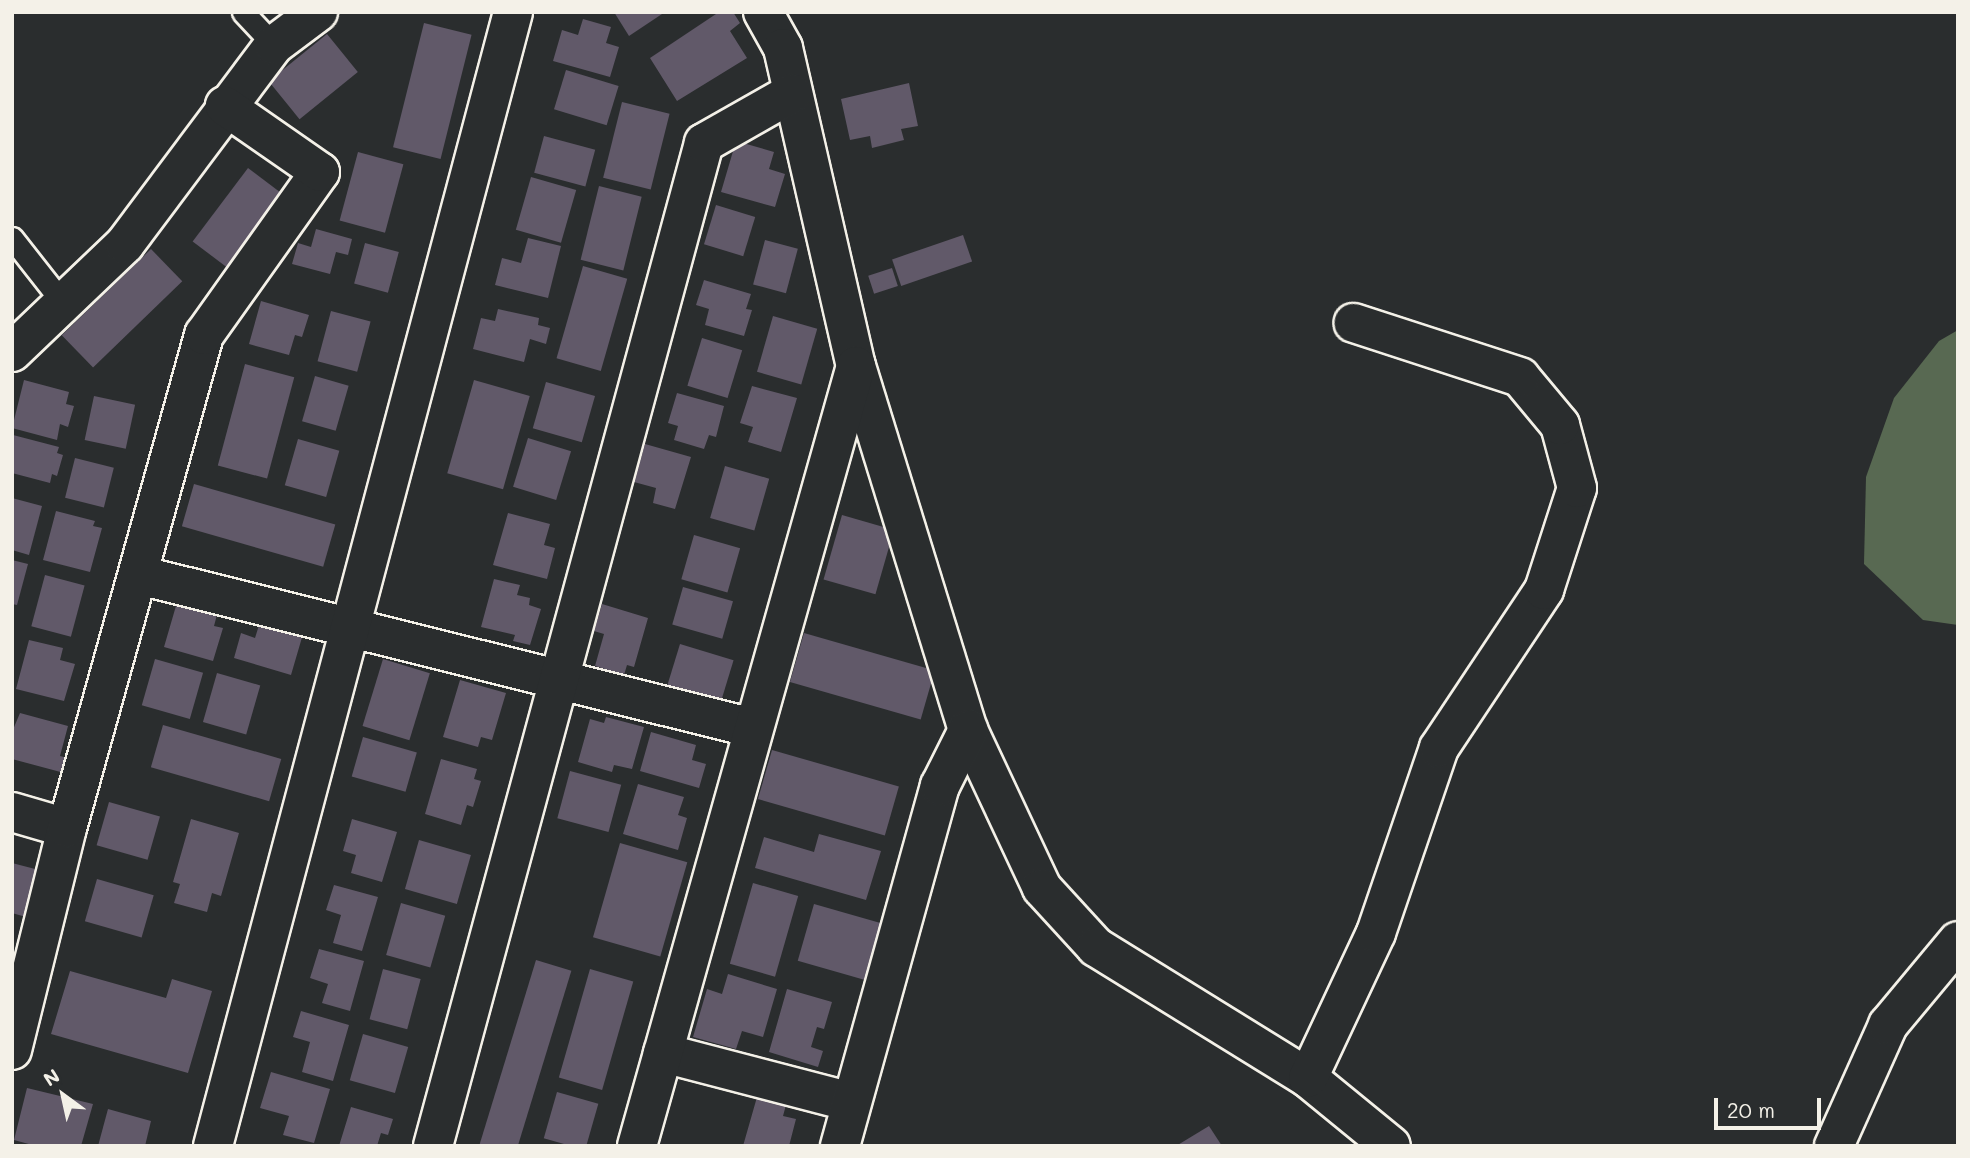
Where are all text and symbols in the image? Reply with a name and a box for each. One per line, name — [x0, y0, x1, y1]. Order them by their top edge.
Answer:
north arrow — [28, 1060, 98, 1130]
text: N — [38, 1063, 64, 1091]
scale bar — [1718, 1084, 1825, 1128]
text: 20 m — [1727, 1096, 1775, 1123]

